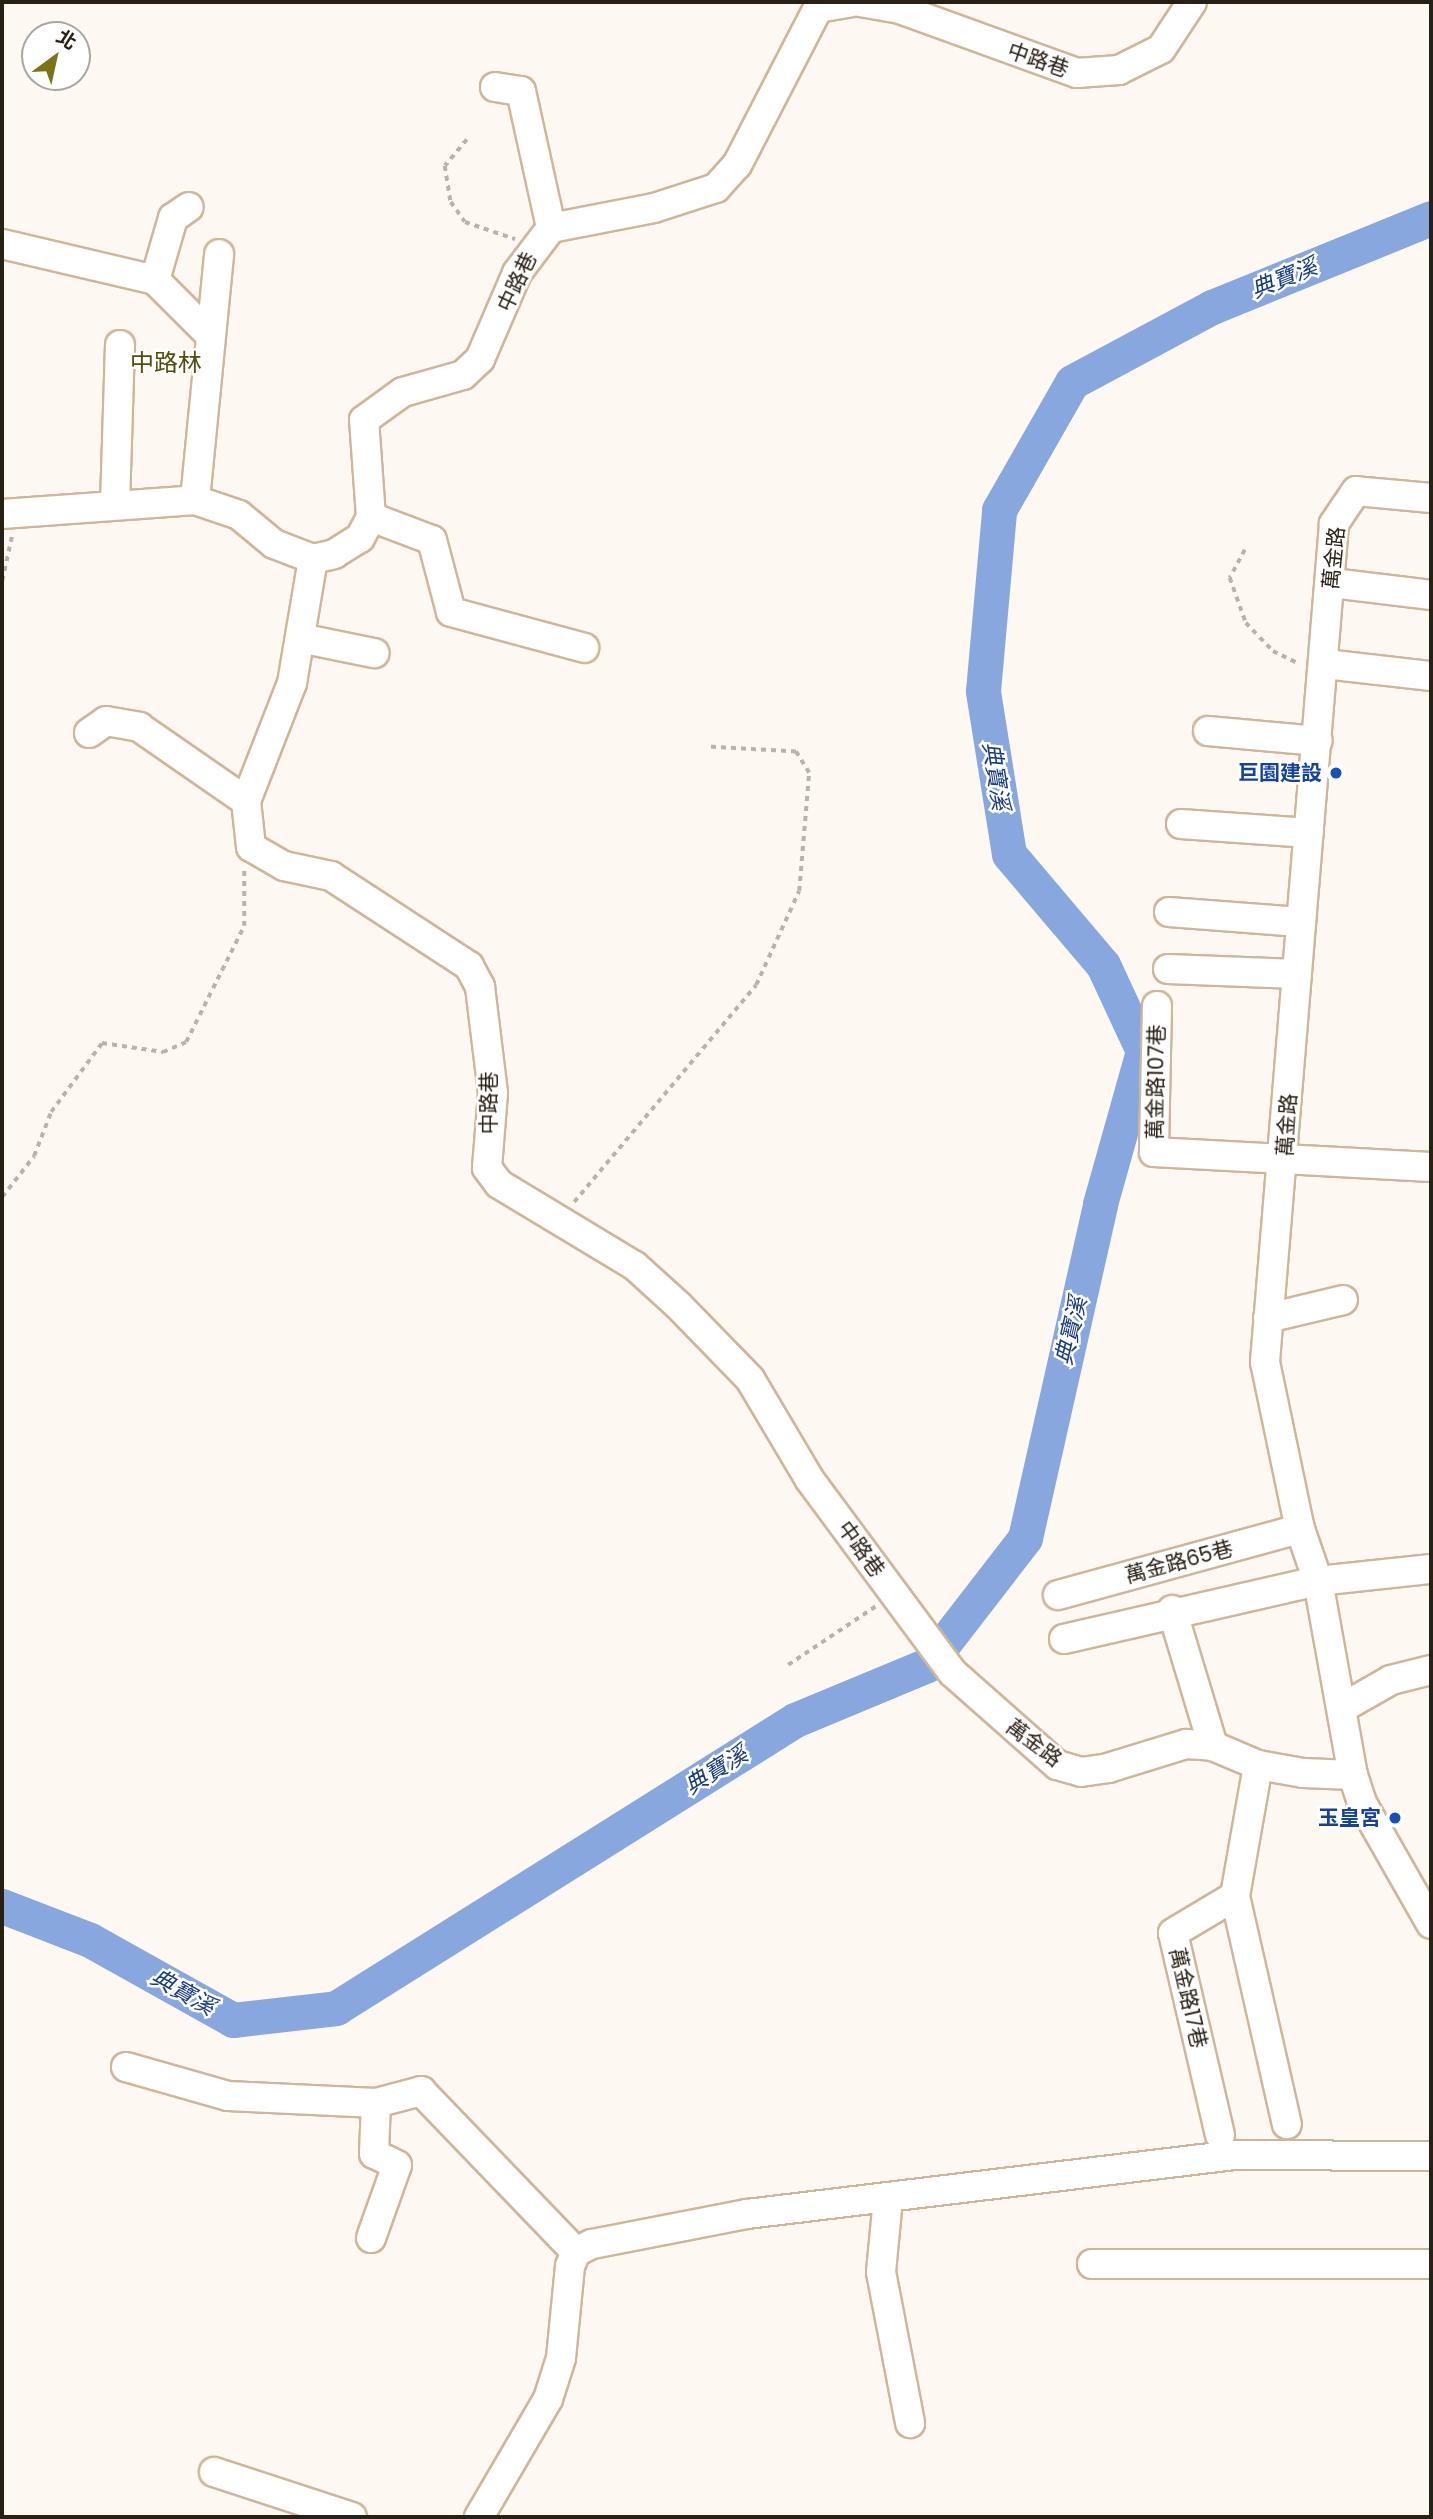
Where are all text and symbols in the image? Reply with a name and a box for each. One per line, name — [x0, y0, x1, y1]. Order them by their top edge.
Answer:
north arrow — [21, 21, 91, 91]
text: 北 — [51, 23, 82, 56]
street label: 中路巷 — [1004, 38, 1072, 82]
street label: 中路巷 — [492, 248, 542, 316]
water label: 典寶溪 — [1247, 252, 1321, 304]
district label: 中路林 — [130, 349, 202, 377]
street label: 萬金路 — [1318, 525, 1350, 591]
water label: 典寶溪 — [977, 740, 1015, 812]
place label: 巨園建設 — [1238, 760, 1322, 786]
marker: 巨園建設 — [1328, 765, 1344, 781]
street label: 萬金路107巷 — [1142, 1024, 1170, 1140]
street label: 中路巷 — [476, 1072, 502, 1134]
street label: 萬金路 — [1272, 1093, 1302, 1157]
water label: 典寶溪 — [1050, 1294, 1092, 1368]
street label: 中路巷 — [832, 1516, 890, 1582]
street label: 萬金路65巷 — [1122, 1536, 1236, 1588]
street label: 萬金路 — [1001, 1714, 1067, 1772]
water label: 典寶溪 — [679, 1740, 753, 1800]
place label: 玉皇宮 — [1318, 1805, 1381, 1831]
marker: 玉皇宮 — [1387, 1810, 1403, 1826]
street label: 萬金路17巷 — [1164, 1945, 1212, 2051]
water label: 典寶溪 — [146, 1963, 220, 2021]

